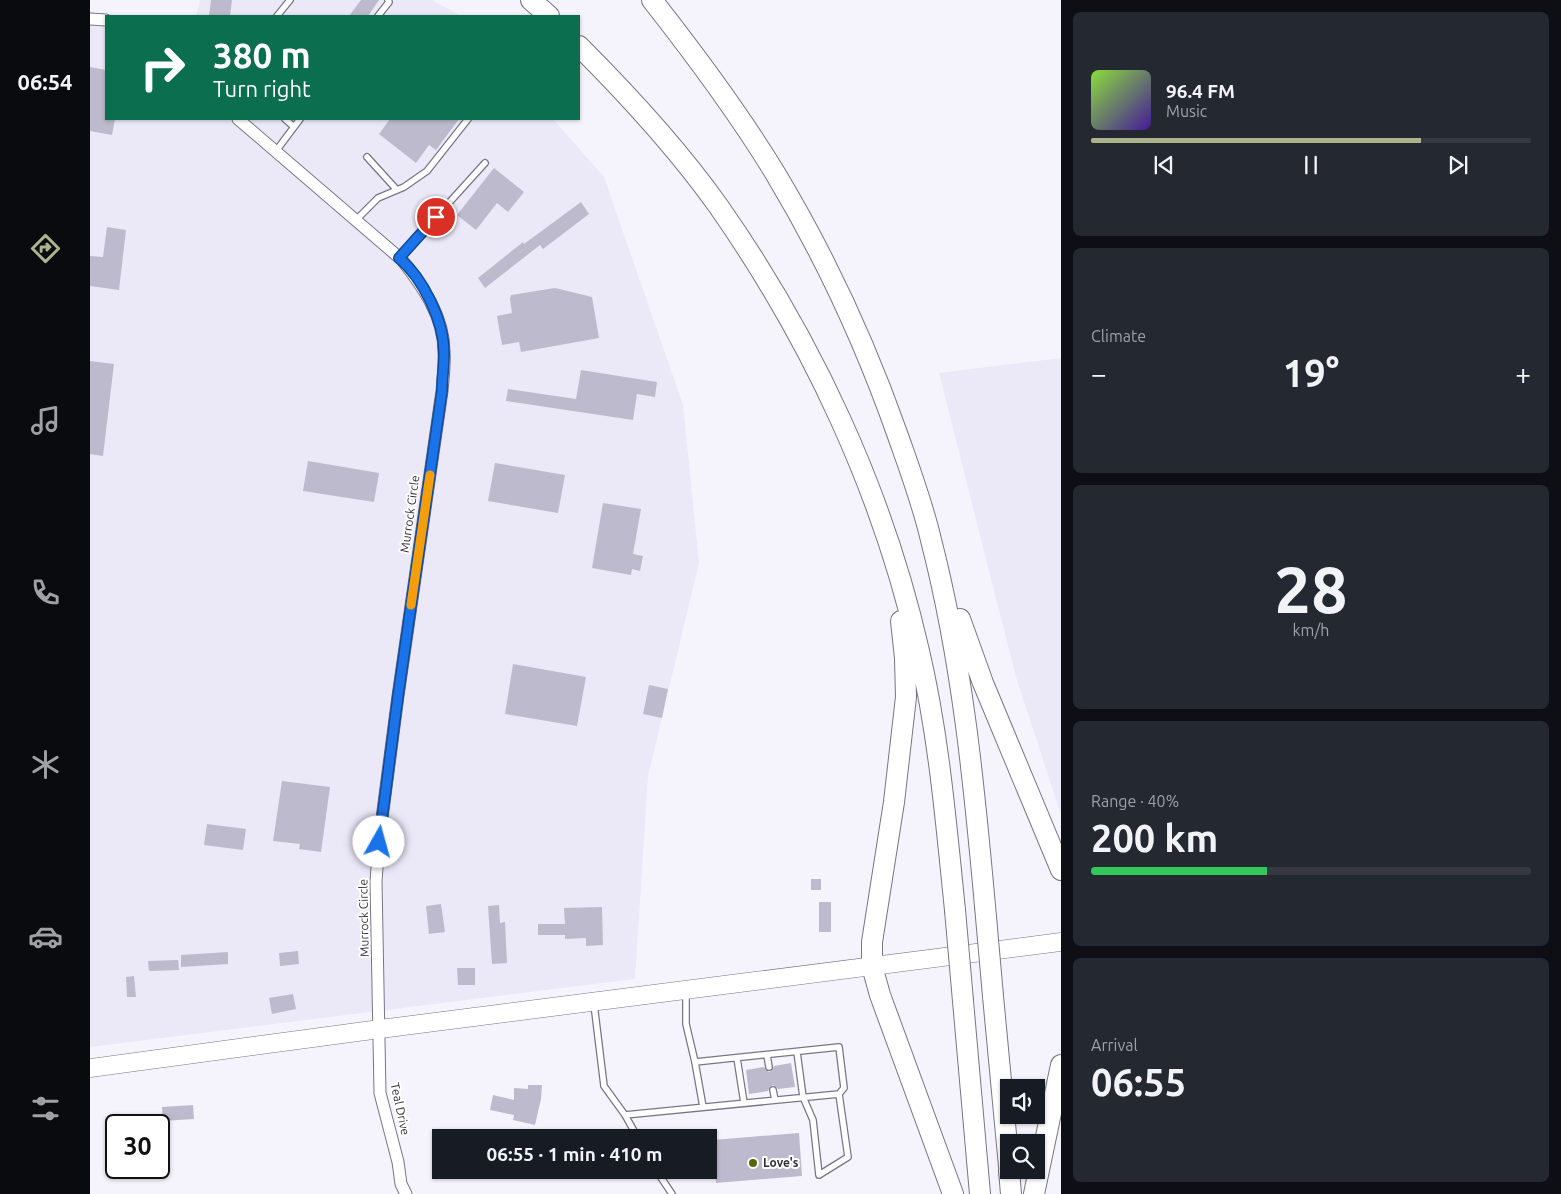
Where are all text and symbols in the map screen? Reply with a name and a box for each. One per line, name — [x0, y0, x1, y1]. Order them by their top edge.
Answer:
icon: right — [130, 35, 195, 100]
text: 380 m — [213, 35, 311, 75]
text: 06:54 — [17, 69, 73, 94]
text: Turn right — [213, 76, 311, 101]
text: 96.4 FM — [1166, 80, 1235, 102]
text: Music — [1166, 102, 1207, 120]
icon: previous — [1150, 151, 1178, 179]
icon: pause — [1297, 151, 1325, 179]
icon: next — [1444, 151, 1472, 179]
pin — [415, 196, 457, 238]
icon: arrive — [422, 203, 450, 231]
icon: directions — [28, 231, 63, 266]
text: Climate — [1091, 327, 1146, 345]
text: 19° — [1283, 352, 1339, 394]
text: − — [1091, 358, 1107, 389]
text: + — [1515, 358, 1531, 389]
icon: music — [28, 403, 63, 438]
street label: Murrock Circle — [398, 474, 421, 553]
text: 28 — [1274, 552, 1348, 625]
icon: phone — [28, 575, 63, 610]
text: km/h — [1293, 621, 1329, 639]
icon: climate — [28, 747, 63, 782]
text: Range · 40% — [1091, 792, 1179, 810]
position arrow — [352, 815, 404, 867]
text: 200 km — [1091, 817, 1218, 859]
street label: Murrock Circle — [356, 879, 371, 957]
icon: car — [28, 919, 63, 954]
text: Arrival — [1091, 1036, 1138, 1054]
text: 06:55 — [1091, 1061, 1186, 1103]
map controls — [1000, 1079, 1045, 1179]
button: sound — [1000, 1079, 1045, 1124]
street label: Teal Drive — [389, 1082, 412, 1136]
icon: filters — [28, 1091, 63, 1126]
speed limit sign: 30 — [105, 1114, 170, 1179]
button: search — [1000, 1134, 1045, 1179]
text: 06:55 · 1 min · 410 m — [487, 1143, 662, 1165]
place label: Love's — [763, 1156, 799, 1169]
marker: Love's — [747, 1157, 759, 1169]

